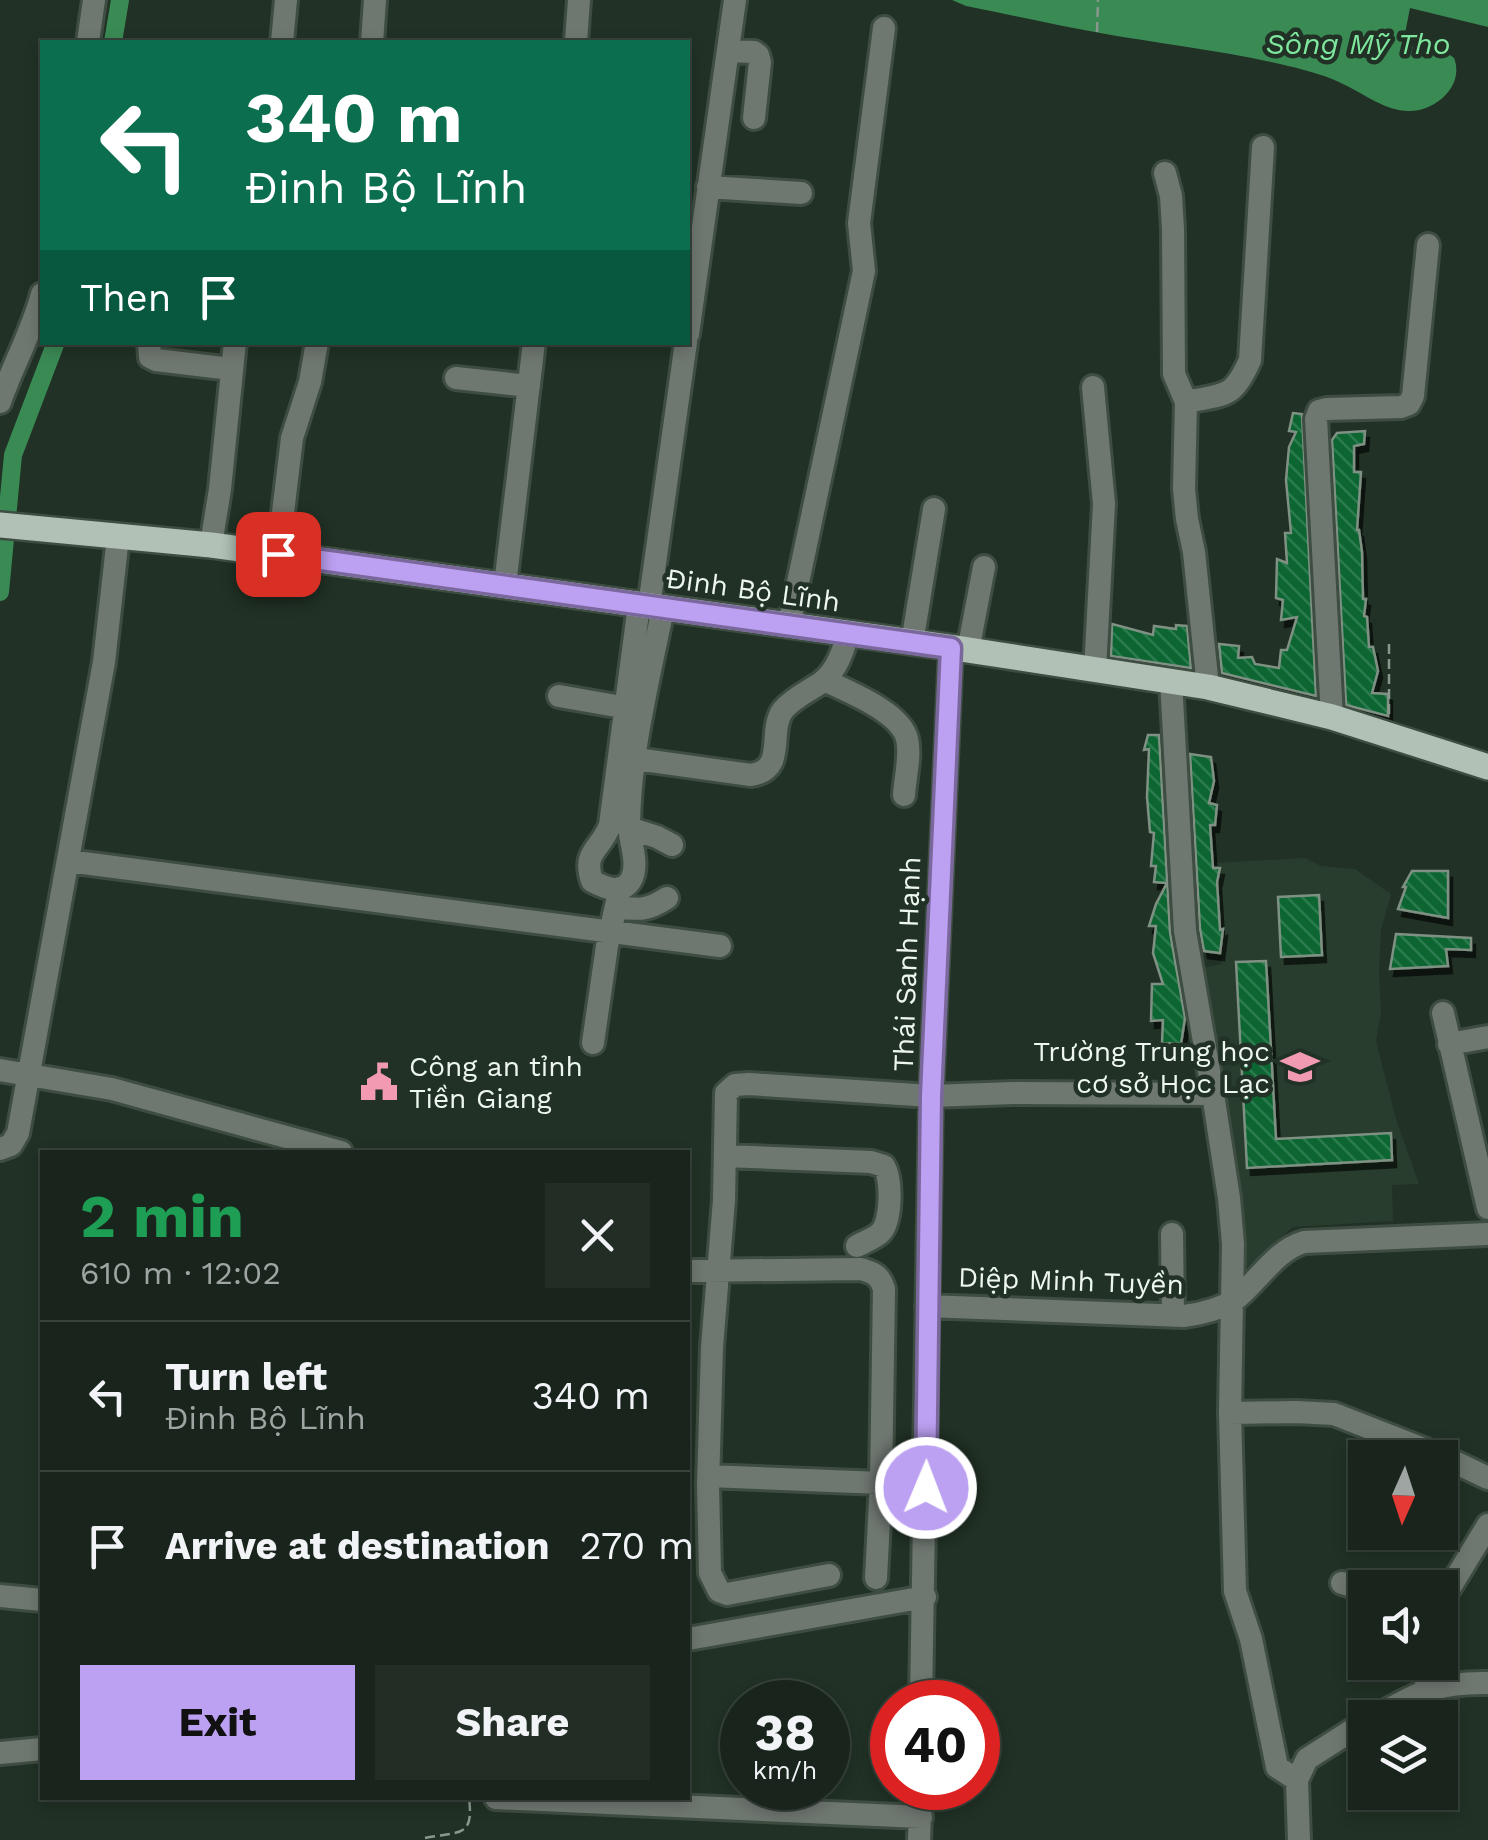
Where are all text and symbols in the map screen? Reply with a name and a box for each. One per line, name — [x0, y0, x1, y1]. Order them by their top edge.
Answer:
water label: Sông Mỹ Tho — [1265, 26, 1451, 61]
text: 340 m — [245, 77, 463, 159]
icon: left — [80, 80, 210, 210]
text: Đinh Bộ Lĩnh — [245, 161, 527, 214]
icon: arrive — [191, 270, 246, 325]
text: Then — [80, 276, 171, 320]
pin — [236, 512, 321, 597]
icon: arrive — [251, 527, 306, 582]
street label: Đinh Bộ Lĩnh — [664, 561, 842, 619]
street label: Thái Sanh Hạnh — [887, 856, 927, 1072]
place label: Trường Trung học cơ sở Học Lạc — [1033, 1035, 1270, 1100]
school or university icon: Trường Trung học cơ sở Học Lạc — [1279, 1046, 1321, 1088]
place label: Công an tỉnh Tiền Giang — [409, 1050, 583, 1115]
public building icon: Công an tỉnh Tiền Giang — [358, 1061, 400, 1103]
text: 2 min — [80, 1181, 244, 1252]
button: close — [545, 1183, 650, 1288]
text: 610 m · 12:02 — [80, 1254, 281, 1292]
street label: Diệp Minh Tuyền — [958, 1261, 1184, 1301]
text: Turn left — [165, 1355, 327, 1399]
icon: left — [80, 1369, 135, 1424]
text: 340 m — [532, 1374, 650, 1418]
text: Đinh Bộ Lĩnh — [165, 1399, 366, 1437]
position arrow — [874, 1436, 978, 1540]
north arrow — [1348, 1440, 1458, 1550]
map controls — [1348, 1440, 1458, 1810]
icon: arrive — [80, 1519, 135, 1574]
text: Arrive at destination — [165, 1524, 550, 1568]
text: 270 m — [580, 1524, 694, 1568]
button: sound — [1348, 1570, 1458, 1680]
button: Exit — [80, 1665, 355, 1780]
button: Share — [375, 1665, 650, 1780]
speed limit sign: 40 — [870, 1680, 1000, 1810]
button: layers — [1348, 1700, 1458, 1810]
text: 38 — [755, 1703, 816, 1762]
text: km/h — [753, 1756, 817, 1785]

